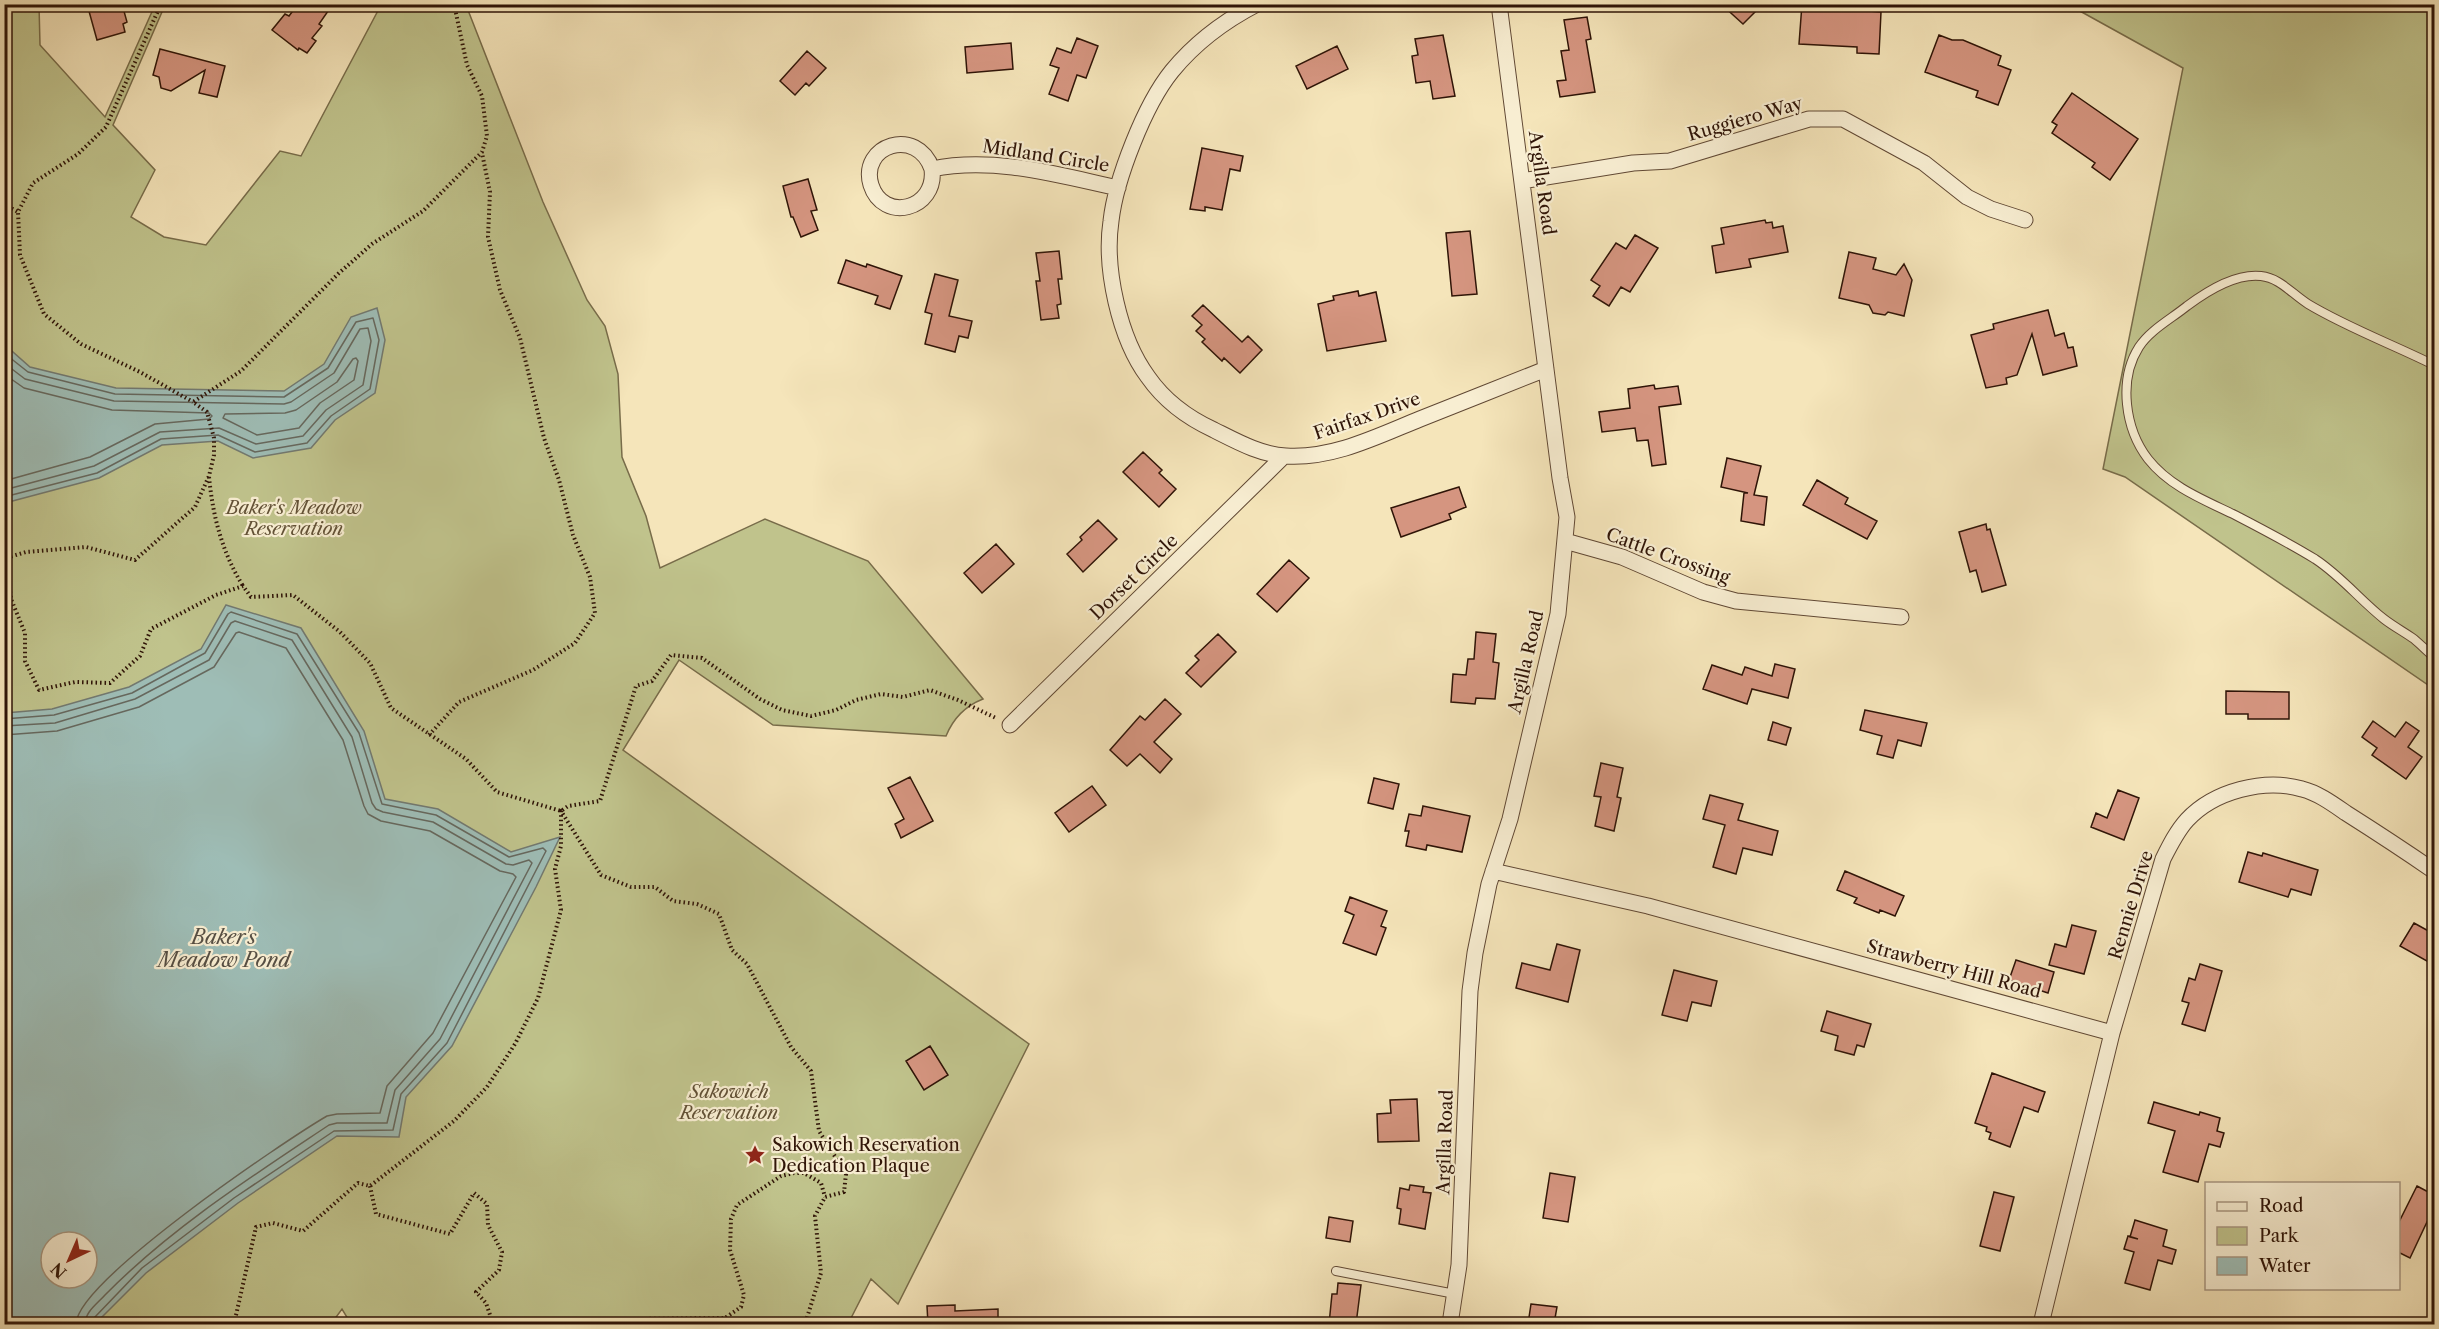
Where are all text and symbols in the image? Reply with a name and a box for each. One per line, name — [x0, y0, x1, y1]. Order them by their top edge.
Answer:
street label: Ruggiero Way — [1685, 92, 1806, 146]
street label: Argilla Road — [1524, 128, 1560, 237]
street label: Midland Circle — [981, 135, 1111, 177]
street label: Fairfax Drive — [1311, 387, 1423, 445]
park label: Baker's Meadow Reservation — [224, 497, 362, 540]
street label: Cattle Crossing — [1603, 523, 1734, 589]
street label: Dorset Circle — [1085, 530, 1183, 624]
street label: Argilla Road — [1503, 608, 1549, 717]
street label: Rennie Drive — [2104, 848, 2158, 962]
water label: Baker's Meadow Pond — [156, 925, 292, 972]
street label: Strawberry Hill Road — [1864, 935, 2044, 1003]
park label: Sakowich Reservation — [678, 1081, 778, 1124]
street label: Argilla Road — [1432, 1089, 1458, 1196]
place label: Sakowich Reservation Dedication Plaque — [772, 1134, 960, 1177]
place icon: Sakowich Reservation Dedication Plaque — [743, 1143, 767, 1167]
legend — [2205, 1182, 2400, 1290]
text: Road — [2259, 1195, 2304, 1217]
text: Park — [2259, 1225, 2300, 1247]
north arrow — [39, 1230, 99, 1290]
text: Water — [2258, 1255, 2311, 1277]
text: N — [47, 1259, 71, 1283]

